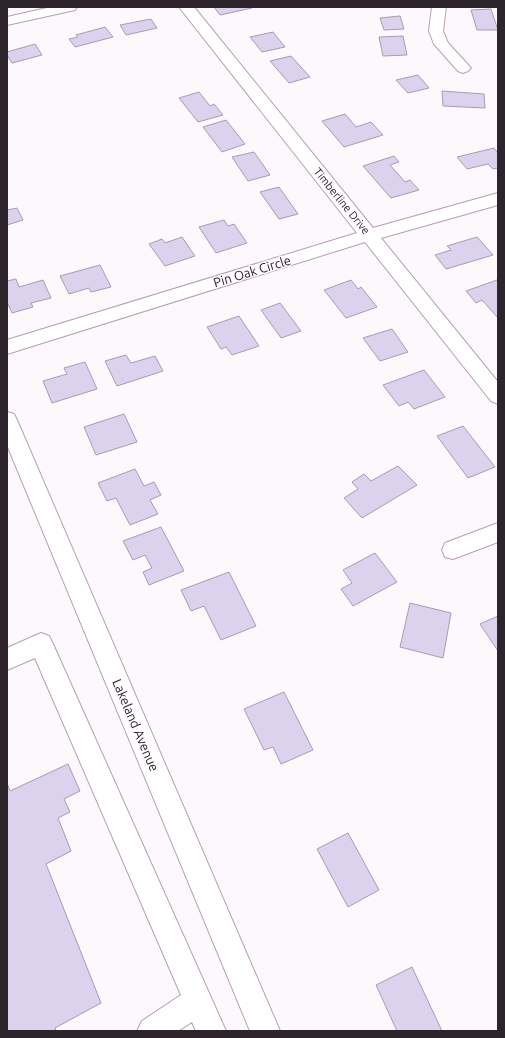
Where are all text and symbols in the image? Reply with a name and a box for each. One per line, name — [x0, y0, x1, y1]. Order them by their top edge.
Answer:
street label: Timberline Drive — [312, 166, 372, 236]
street label: Pin Oak Circle — [212, 253, 292, 289]
street label: Lakeland Avenue — [110, 677, 162, 773]

